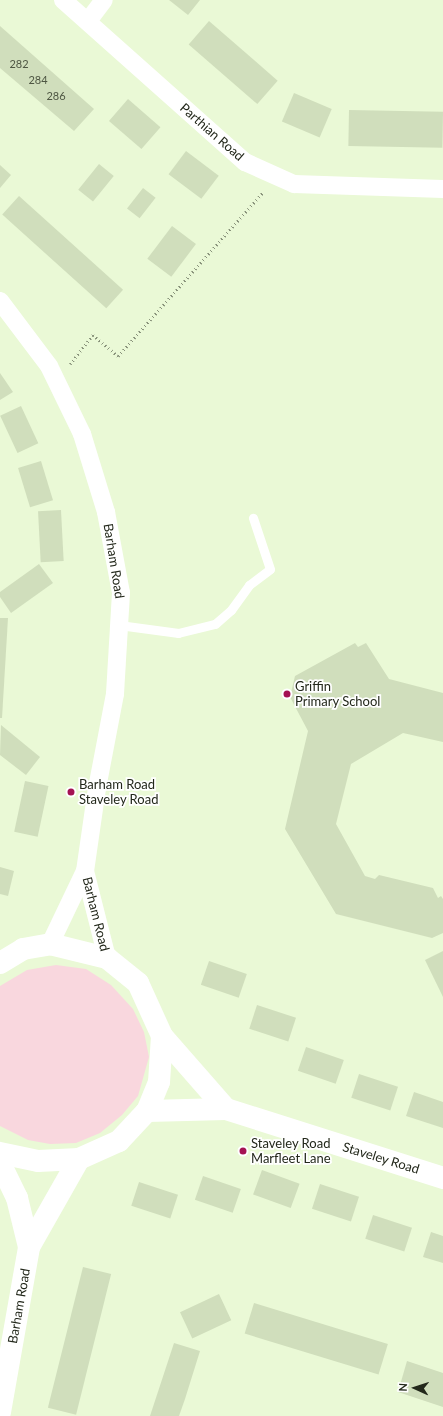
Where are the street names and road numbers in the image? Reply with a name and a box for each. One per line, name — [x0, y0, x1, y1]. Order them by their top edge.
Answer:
street label: Parthian Road — [177, 100, 247, 164]
street label: Barham Road — [100, 522, 128, 600]
street label: Barham Road — [79, 875, 113, 953]
street label: Staveley Road — [341, 1139, 421, 1177]
street label: Barham Road — [5, 1267, 33, 1345]

